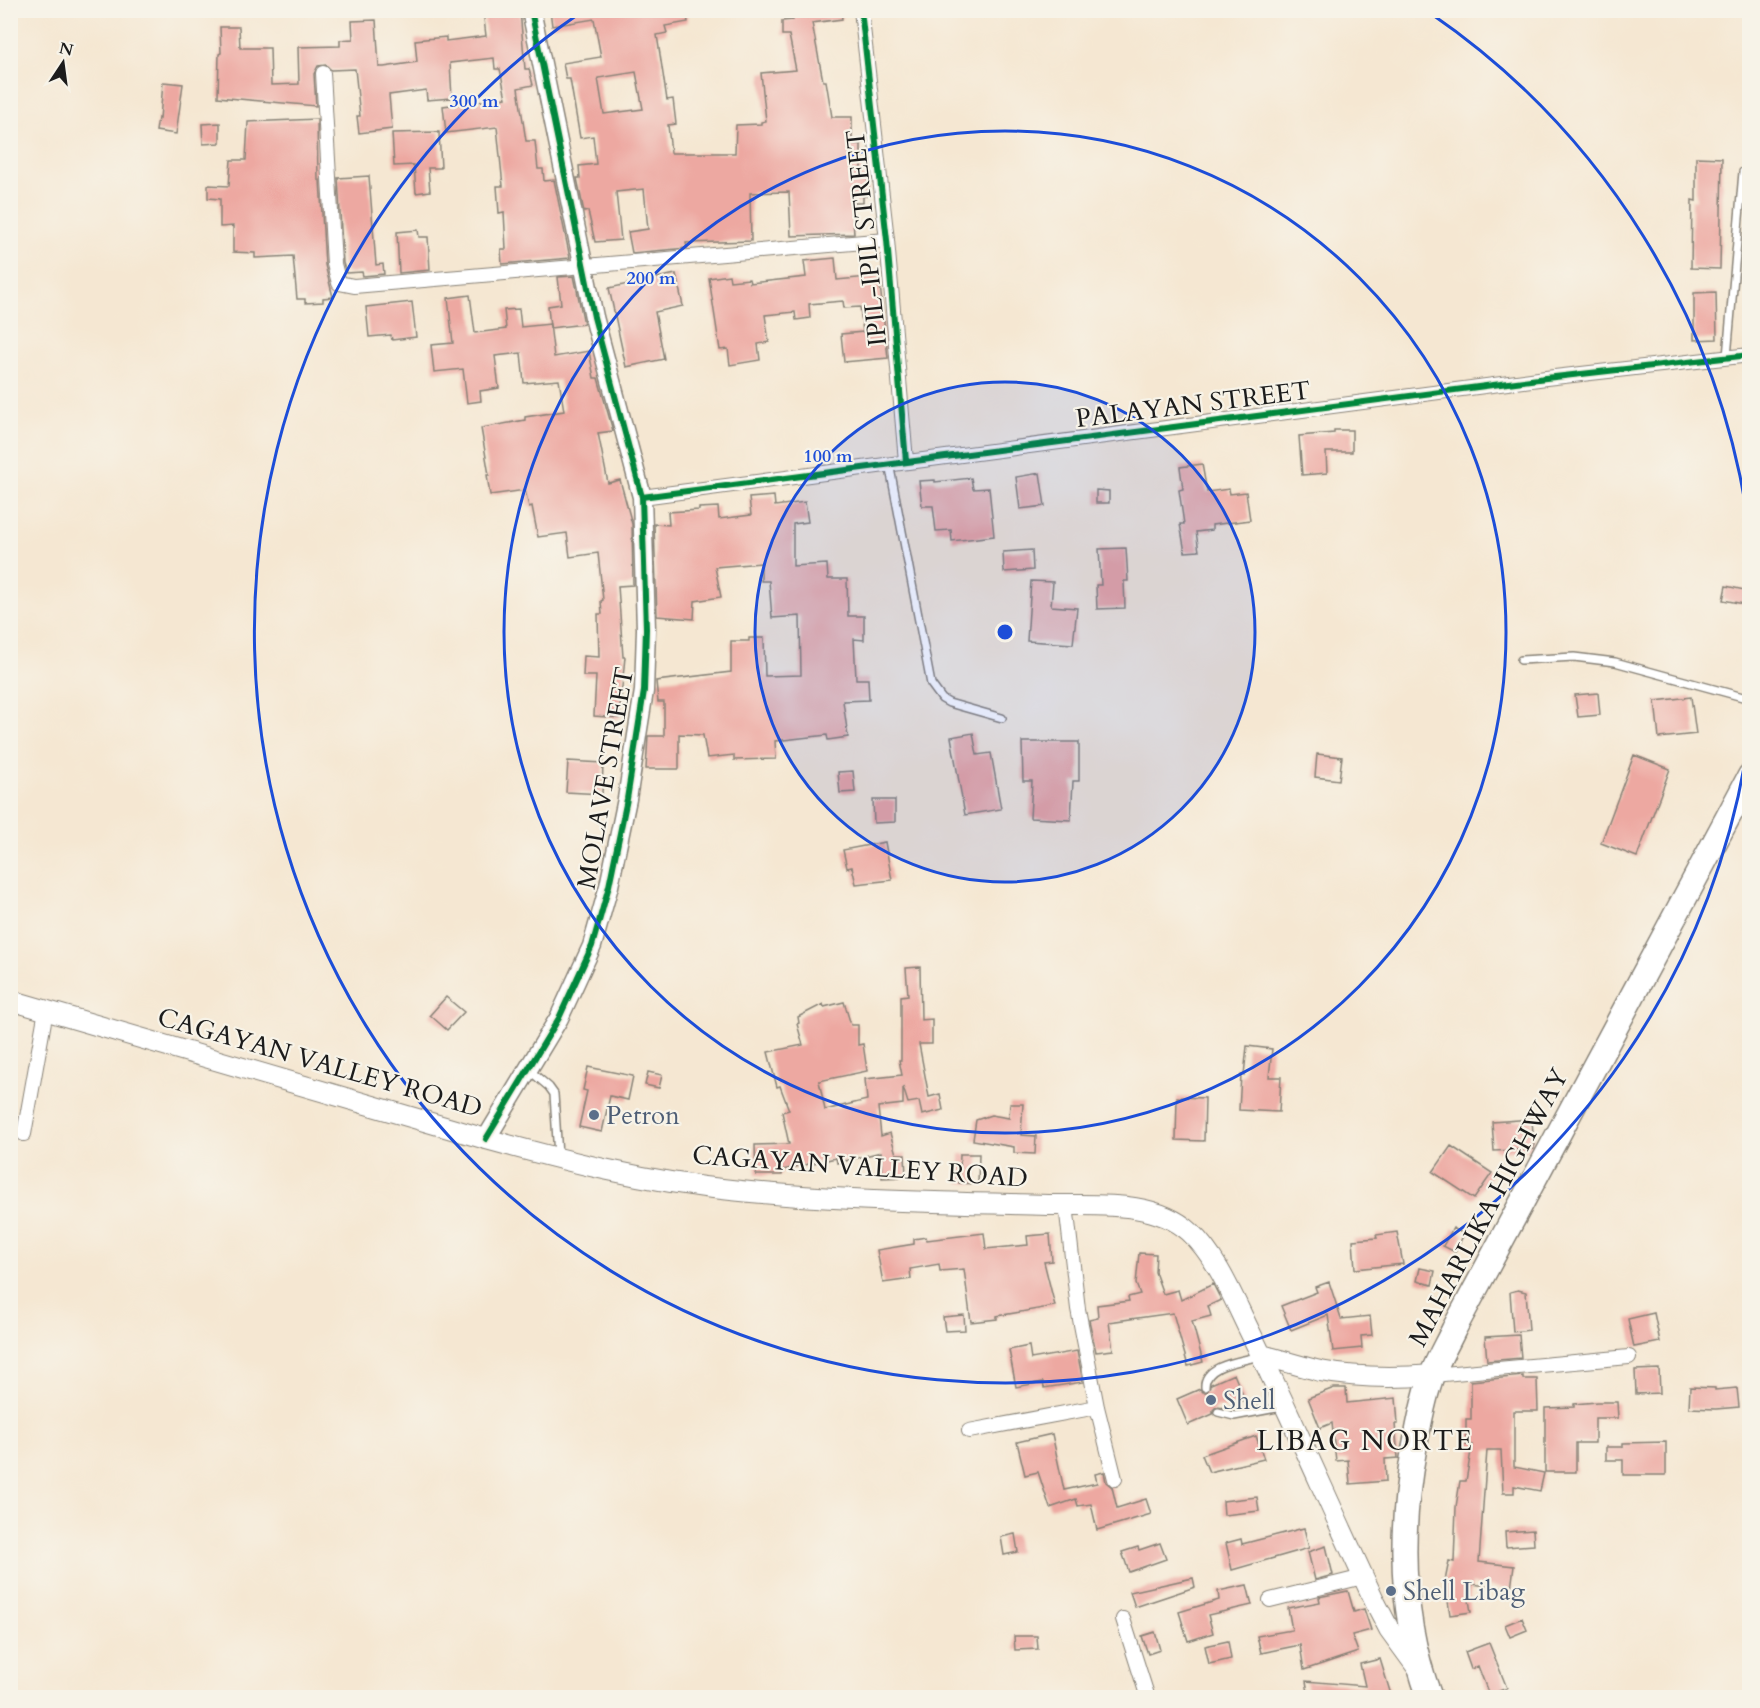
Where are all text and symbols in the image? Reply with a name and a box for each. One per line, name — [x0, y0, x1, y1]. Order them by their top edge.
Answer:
north arrow — [33, 33, 93, 93]
text: N — [57, 37, 75, 62]
text: 300 m — [449, 89, 499, 114]
street label: IPIL-IPIL STREET — [838, 128, 895, 348]
text: 200 m — [626, 266, 676, 291]
street label: PALAYAN STREET — [1074, 373, 1313, 436]
text: 100 m — [803, 444, 853, 469]
centre of rings — [995, 622, 1015, 642]
street label: MOLAVE STREET — [569, 664, 642, 892]
street label: CAGAYAN VALLEY ROAD — [154, 999, 486, 1126]
street label: MAHARLIKA HIGHWAY — [1400, 1062, 1577, 1352]
place label: Petron — [606, 1098, 680, 1133]
marker: Petron — [587, 1108, 601, 1122]
street label: CAGAYAN VALLEY ROAD — [691, 1137, 1029, 1196]
place label: Shell — [1223, 1383, 1276, 1418]
marker: Shell — [1204, 1393, 1218, 1407]
district label: LIBAG NORTE — [1257, 1422, 1473, 1460]
place label: Shell Libag — [1403, 1574, 1526, 1609]
marker: Shell Libag — [1384, 1584, 1398, 1598]

